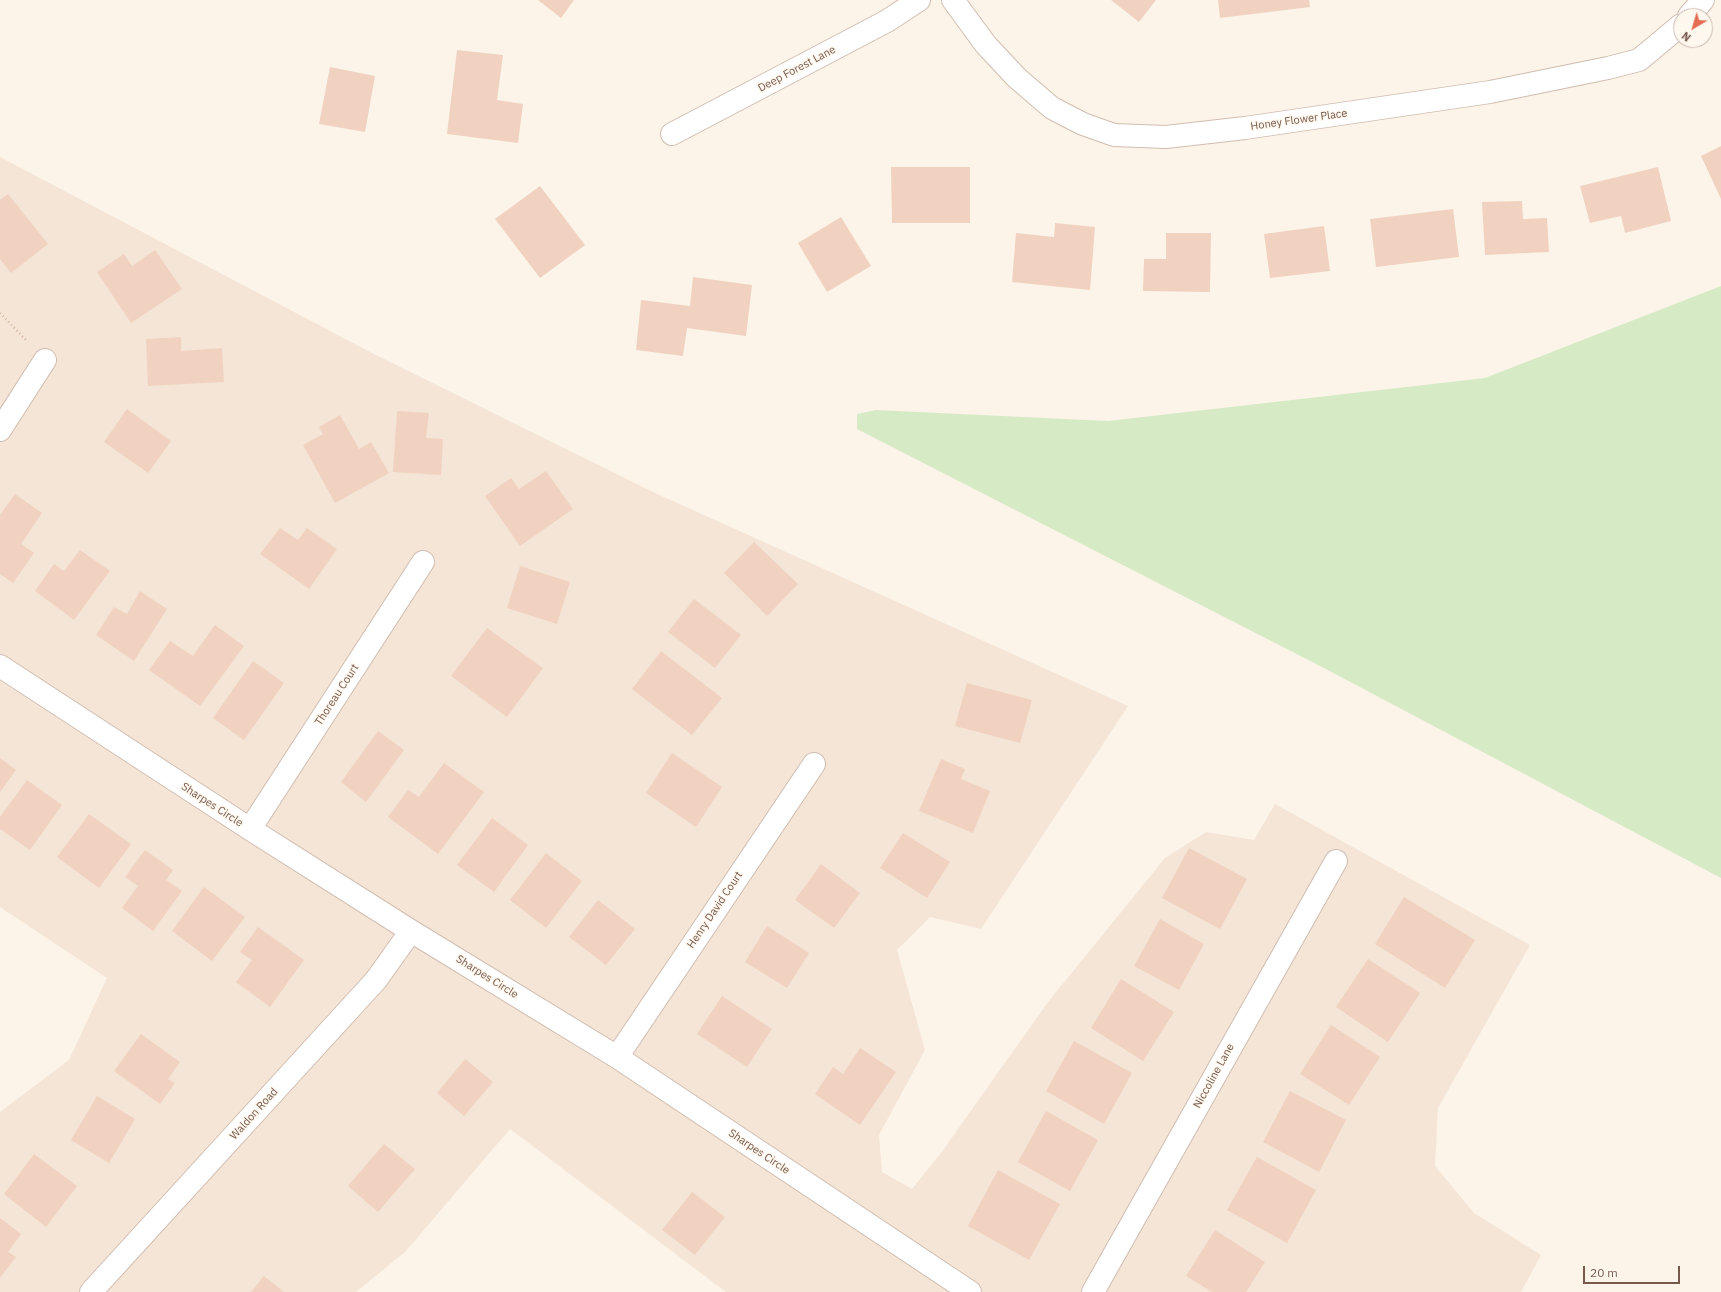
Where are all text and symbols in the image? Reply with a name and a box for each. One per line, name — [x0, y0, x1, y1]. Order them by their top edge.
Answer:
north arrow — [1673, 8, 1713, 48]
text: N — [1679, 29, 1694, 45]
street label: Deep Forest Lane — [756, 43, 838, 95]
street label: Honey Flower Place — [1250, 107, 1348, 133]
street label: Thoreau Court — [312, 662, 362, 728]
street label: Sharpes Circle — [179, 780, 245, 830]
street label: Henry David Court — [684, 869, 746, 951]
street label: Sharpes Circle — [453, 953, 521, 1001]
street label: Niccoline Lane — [1191, 1041, 1237, 1111]
street label: Waldon Road — [227, 1085, 281, 1143]
street label: Sharpes Circle — [726, 1127, 792, 1177]
scale bar — [1585, 1258, 1682, 1284]
text: 20 m — [1590, 1265, 1618, 1280]

